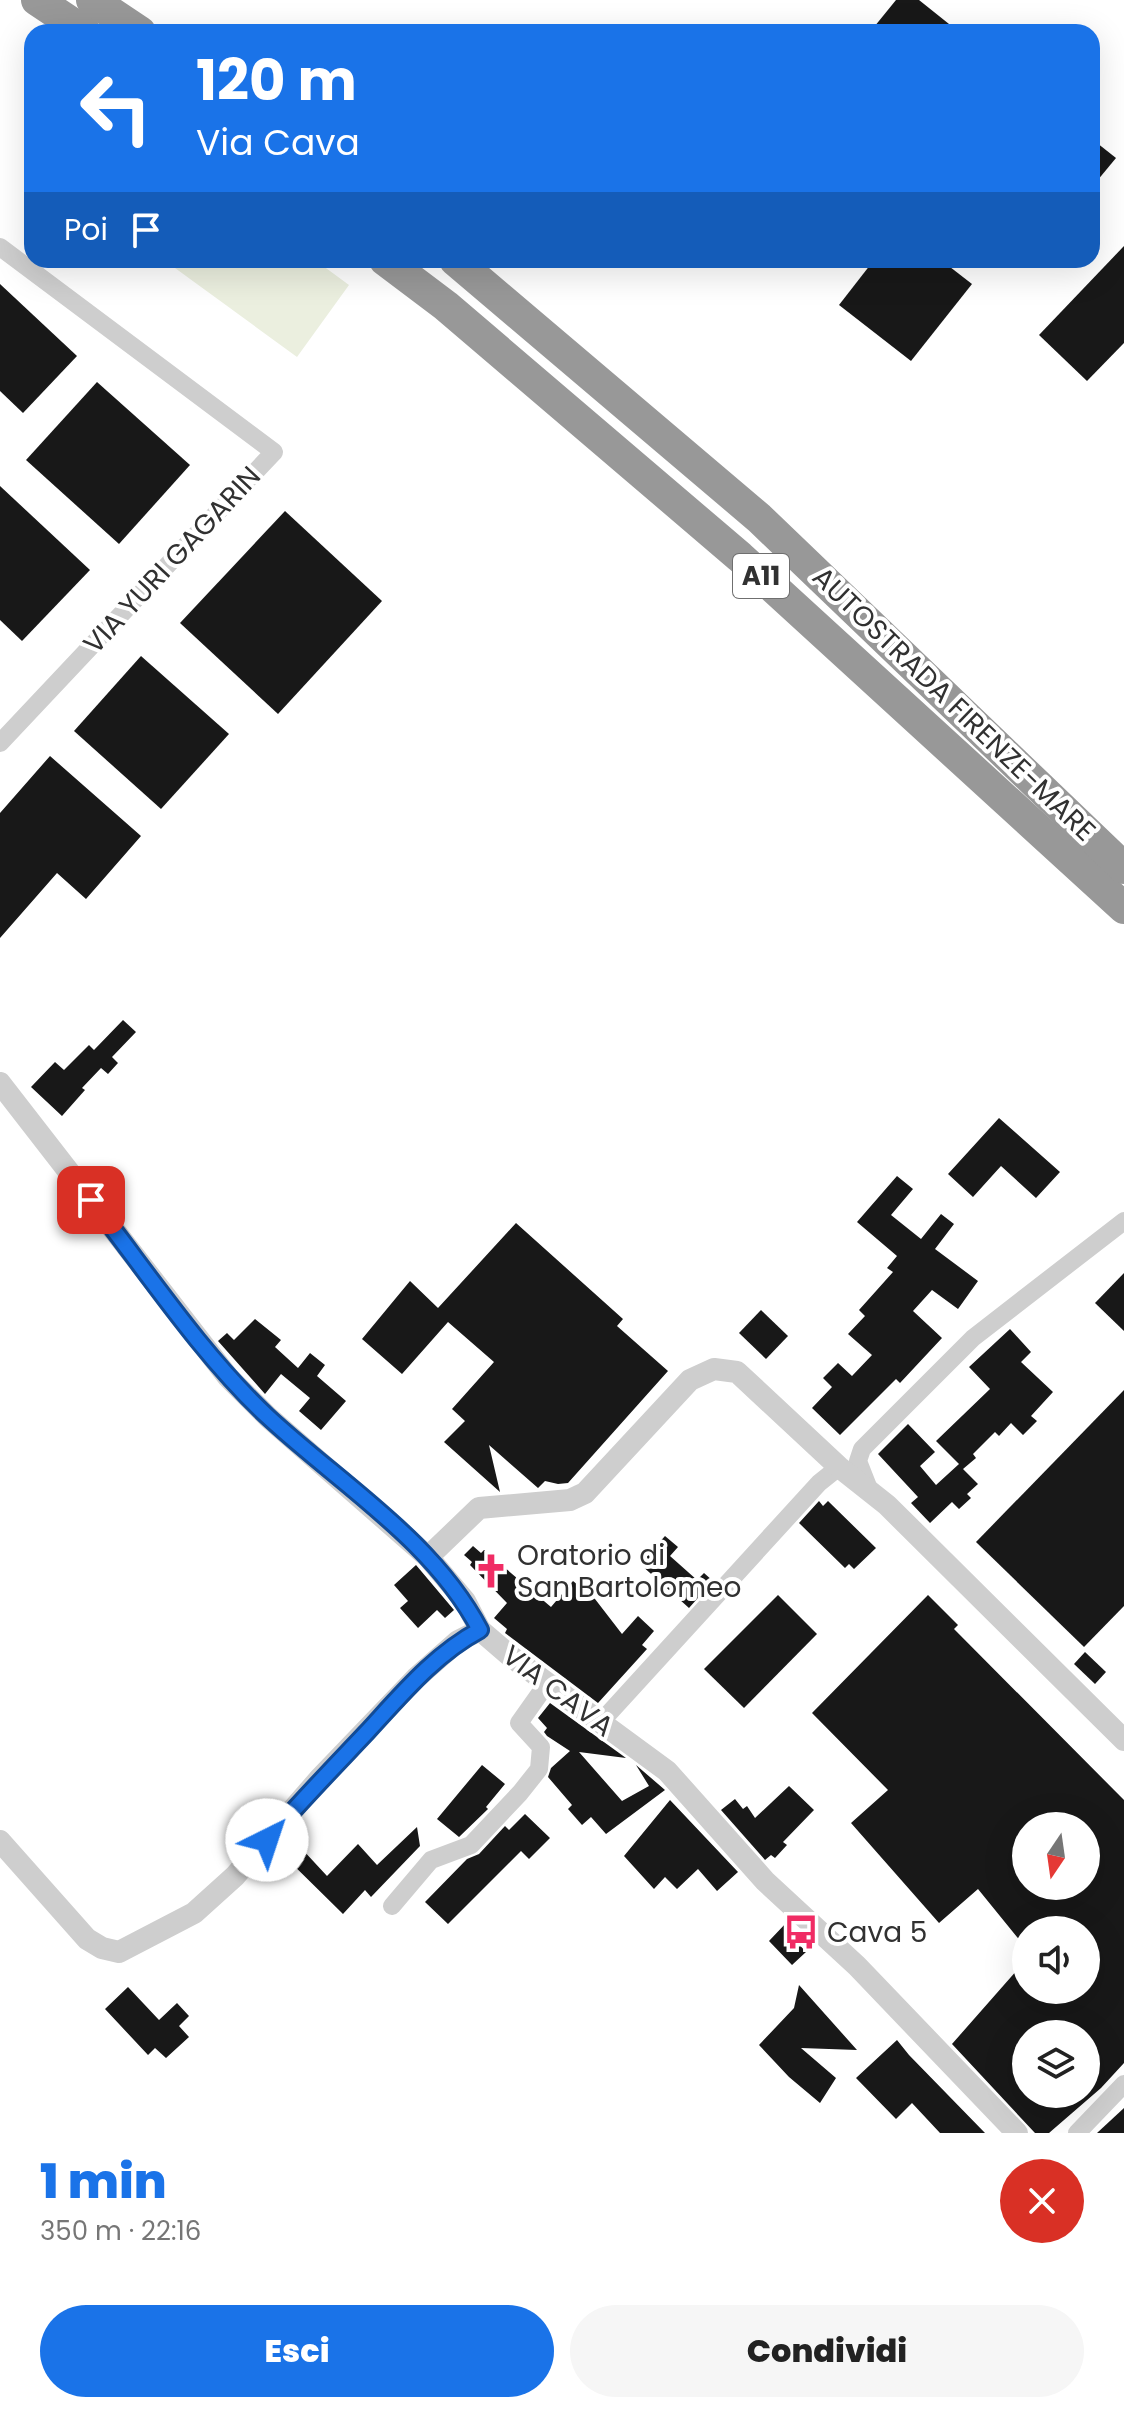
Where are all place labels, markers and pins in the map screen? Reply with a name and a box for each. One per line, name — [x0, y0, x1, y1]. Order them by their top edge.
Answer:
pin — [57, 1166, 125, 1234]
place label: Oratorio di San Bartolomeo — [517, 1536, 741, 1607]
church icon: Oratorio di San Bartolomeo — [472, 1552, 510, 1590]
bus stop icon: Cava 5 — [782, 1913, 820, 1951]
place label: Cava 5 — [827, 1913, 927, 1952]

